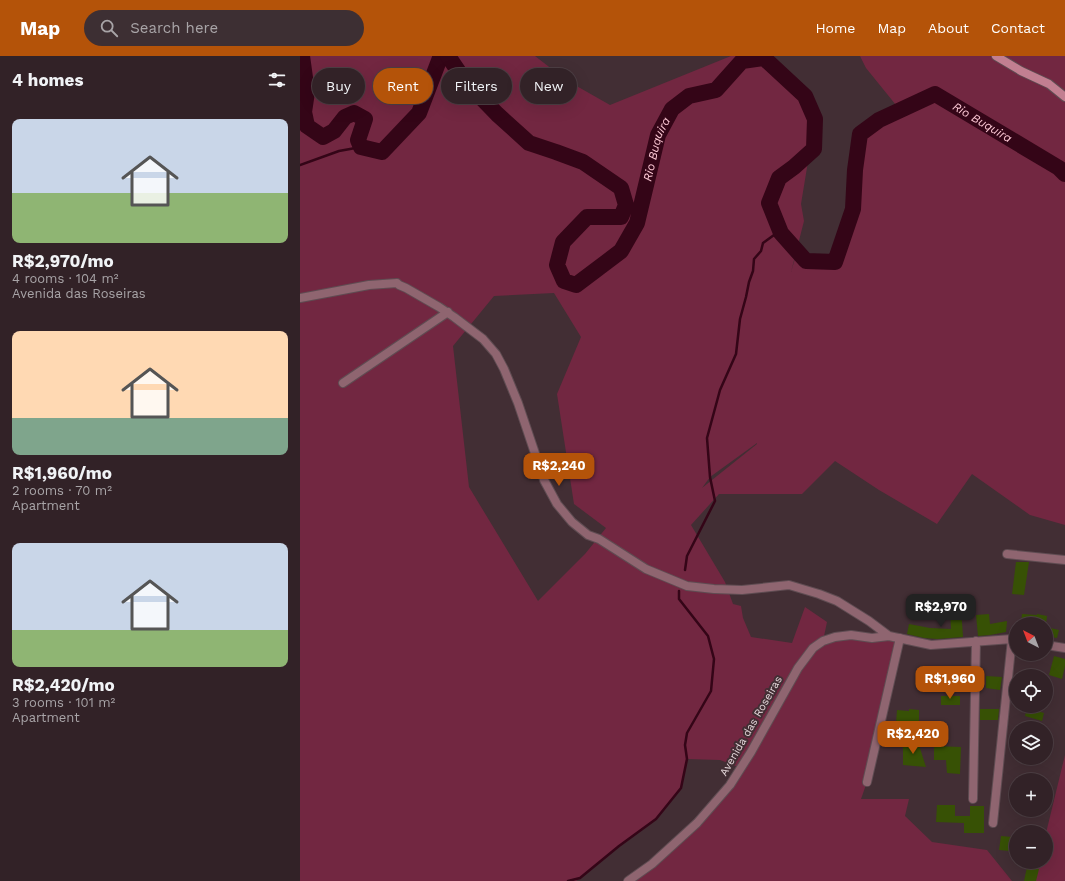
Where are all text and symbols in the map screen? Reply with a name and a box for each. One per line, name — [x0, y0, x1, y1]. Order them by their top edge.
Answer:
search box — [84, 10, 364, 46]
text: Map — [20, 17, 60, 40]
icon: search — [98, 17, 120, 39]
text: Search here — [130, 19, 218, 37]
text: Home — [815, 20, 855, 36]
text: Map — [877, 20, 906, 36]
text: About — [928, 20, 969, 36]
text: Contact — [991, 20, 1045, 36]
chip: Buy — [312, 68, 365, 104]
chip: Rent — [373, 68, 433, 104]
chip: Filters — [441, 68, 512, 104]
chip: New — [520, 68, 577, 104]
icon: filters — [266, 69, 288, 91]
text: 4 homes — [12, 70, 83, 90]
water label: Rio Buquira — [950, 99, 1015, 146]
water label: Rio Buquira — [640, 114, 674, 183]
icon: home — [114, 145, 186, 217]
text: R$2,970/mo — [12, 251, 114, 271]
text: 4 rooms · 104 m² — [12, 271, 119, 286]
text: Avenida das Roseiras — [12, 286, 146, 301]
icon: home — [114, 357, 186, 429]
pin: R$2,240 — [522, 453, 596, 487]
text: R$2,240 — [532, 458, 586, 473]
text: R$1,960/mo — [12, 463, 112, 483]
text: 2 rooms · 70 m² — [12, 483, 112, 498]
text: Apartment — [12, 498, 80, 513]
icon: home — [114, 569, 186, 641]
pin: R$2,970 — [904, 594, 978, 628]
text: R$2,970 — [915, 599, 967, 614]
north arrow — [1009, 617, 1053, 661]
map controls — [1009, 617, 1053, 869]
pin: R$1,960 — [913, 666, 987, 700]
button: locate — [1009, 669, 1053, 713]
text: R$1,960 — [924, 671, 976, 686]
street label: Avenida das Roseiras — [717, 674, 785, 778]
text: R$2,420/mo — [12, 675, 115, 695]
text: 3 rooms · 101 m² — [12, 695, 115, 710]
text: Apartment — [12, 710, 80, 725]
pin: R$2,420 — [876, 721, 950, 755]
button: layers — [1009, 721, 1053, 765]
text: R$2,420 — [886, 726, 940, 741]
button: + — [1009, 773, 1053, 817]
button: − — [1009, 825, 1053, 869]

